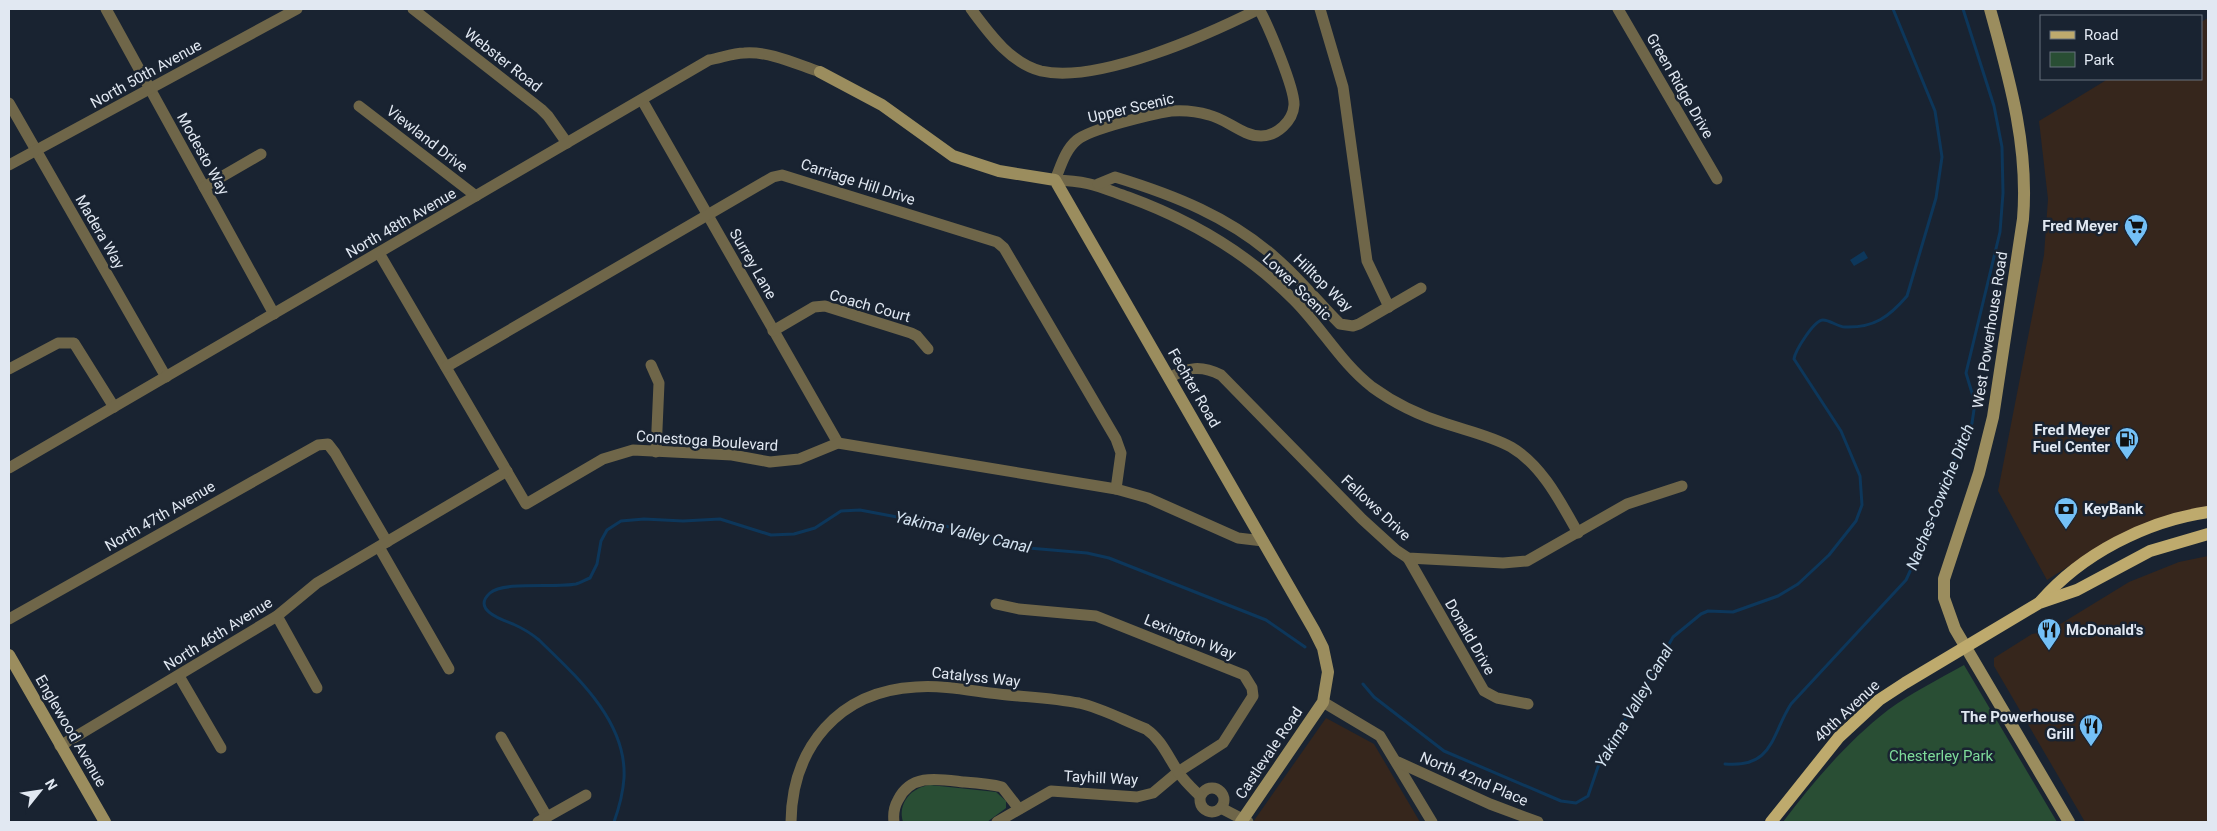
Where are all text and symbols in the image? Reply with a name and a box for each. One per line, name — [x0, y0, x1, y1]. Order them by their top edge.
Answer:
legend — [2040, 15, 2202, 80]
street label: Webster Road — [461, 24, 545, 96]
text: Road — [2084, 26, 2118, 44]
street label: Green Ridge Drive — [1643, 30, 1717, 142]
street label: North 50th Avenue — [87, 36, 205, 112]
text: Park — [2084, 51, 2115, 69]
street label: Upper Scenic — [1086, 89, 1176, 127]
street label: Viewland Drive — [383, 102, 471, 176]
street label: Modesto Way — [173, 110, 233, 198]
street label: Carriage Hill Drive — [799, 155, 917, 209]
street label: North 48th Avenue — [343, 184, 459, 262]
street label: Madera Way — [72, 192, 128, 272]
supermarket icon: Fred Meyer — [2123, 213, 2149, 247]
place label: Fred Meyer — [2042, 217, 2119, 235]
street label: Surrey Lane — [726, 226, 780, 302]
street label: Lower Scenic — [1259, 250, 1335, 325]
street label: Hilltop Way — [1290, 250, 1356, 316]
street label: West Powerhouse Road — [1969, 250, 2011, 410]
street label: Coach Court — [827, 286, 913, 326]
street label: Fechter Road — [1164, 345, 1224, 431]
water label: Naches-Cowiche Ditch — [1902, 421, 1978, 573]
place label: Fred Meyer Fuel Center — [2033, 421, 2111, 456]
fuel station icon: Fred Meyer Fuel Center — [2114, 426, 2140, 460]
street label: Conestoga Boulevard — [635, 427, 779, 455]
street label: Fellows Drive — [1338, 471, 1414, 545]
street label: North 47th Avenue — [102, 477, 218, 555]
bank icon: KeyBank — [2053, 496, 2079, 530]
place label: KeyBank — [2084, 500, 2144, 518]
water label: Yakima Valley Canal — [893, 507, 1033, 557]
street label: North 46th Avenue — [160, 593, 276, 675]
street label: Donald Drive — [1441, 596, 1499, 678]
street label: Lexington Way — [1141, 610, 1239, 664]
restaurant icon: McDonald's — [2036, 617, 2062, 651]
place label: McDonald's — [2066, 621, 2144, 639]
water label: Yakima Valley Canal — [1591, 641, 1677, 771]
street label: Catalyss Way — [931, 663, 1021, 691]
street label: Englewood Avenue — [32, 672, 110, 790]
street label: 40th Avenue — [1811, 676, 1883, 746]
street label: Castlevale Road — [1232, 704, 1306, 802]
place label: The Powerhouse Grill — [1961, 708, 2074, 743]
restaurant icon: The Powerhouse Grill — [2078, 713, 2104, 747]
park label: Chesterley Park — [1889, 747, 1994, 765]
street label: North 42nd Place — [1417, 748, 1531, 810]
north arrow — [15, 766, 65, 816]
street label: Tayhill Way — [1063, 767, 1139, 789]
text: N — [42, 776, 61, 793]

